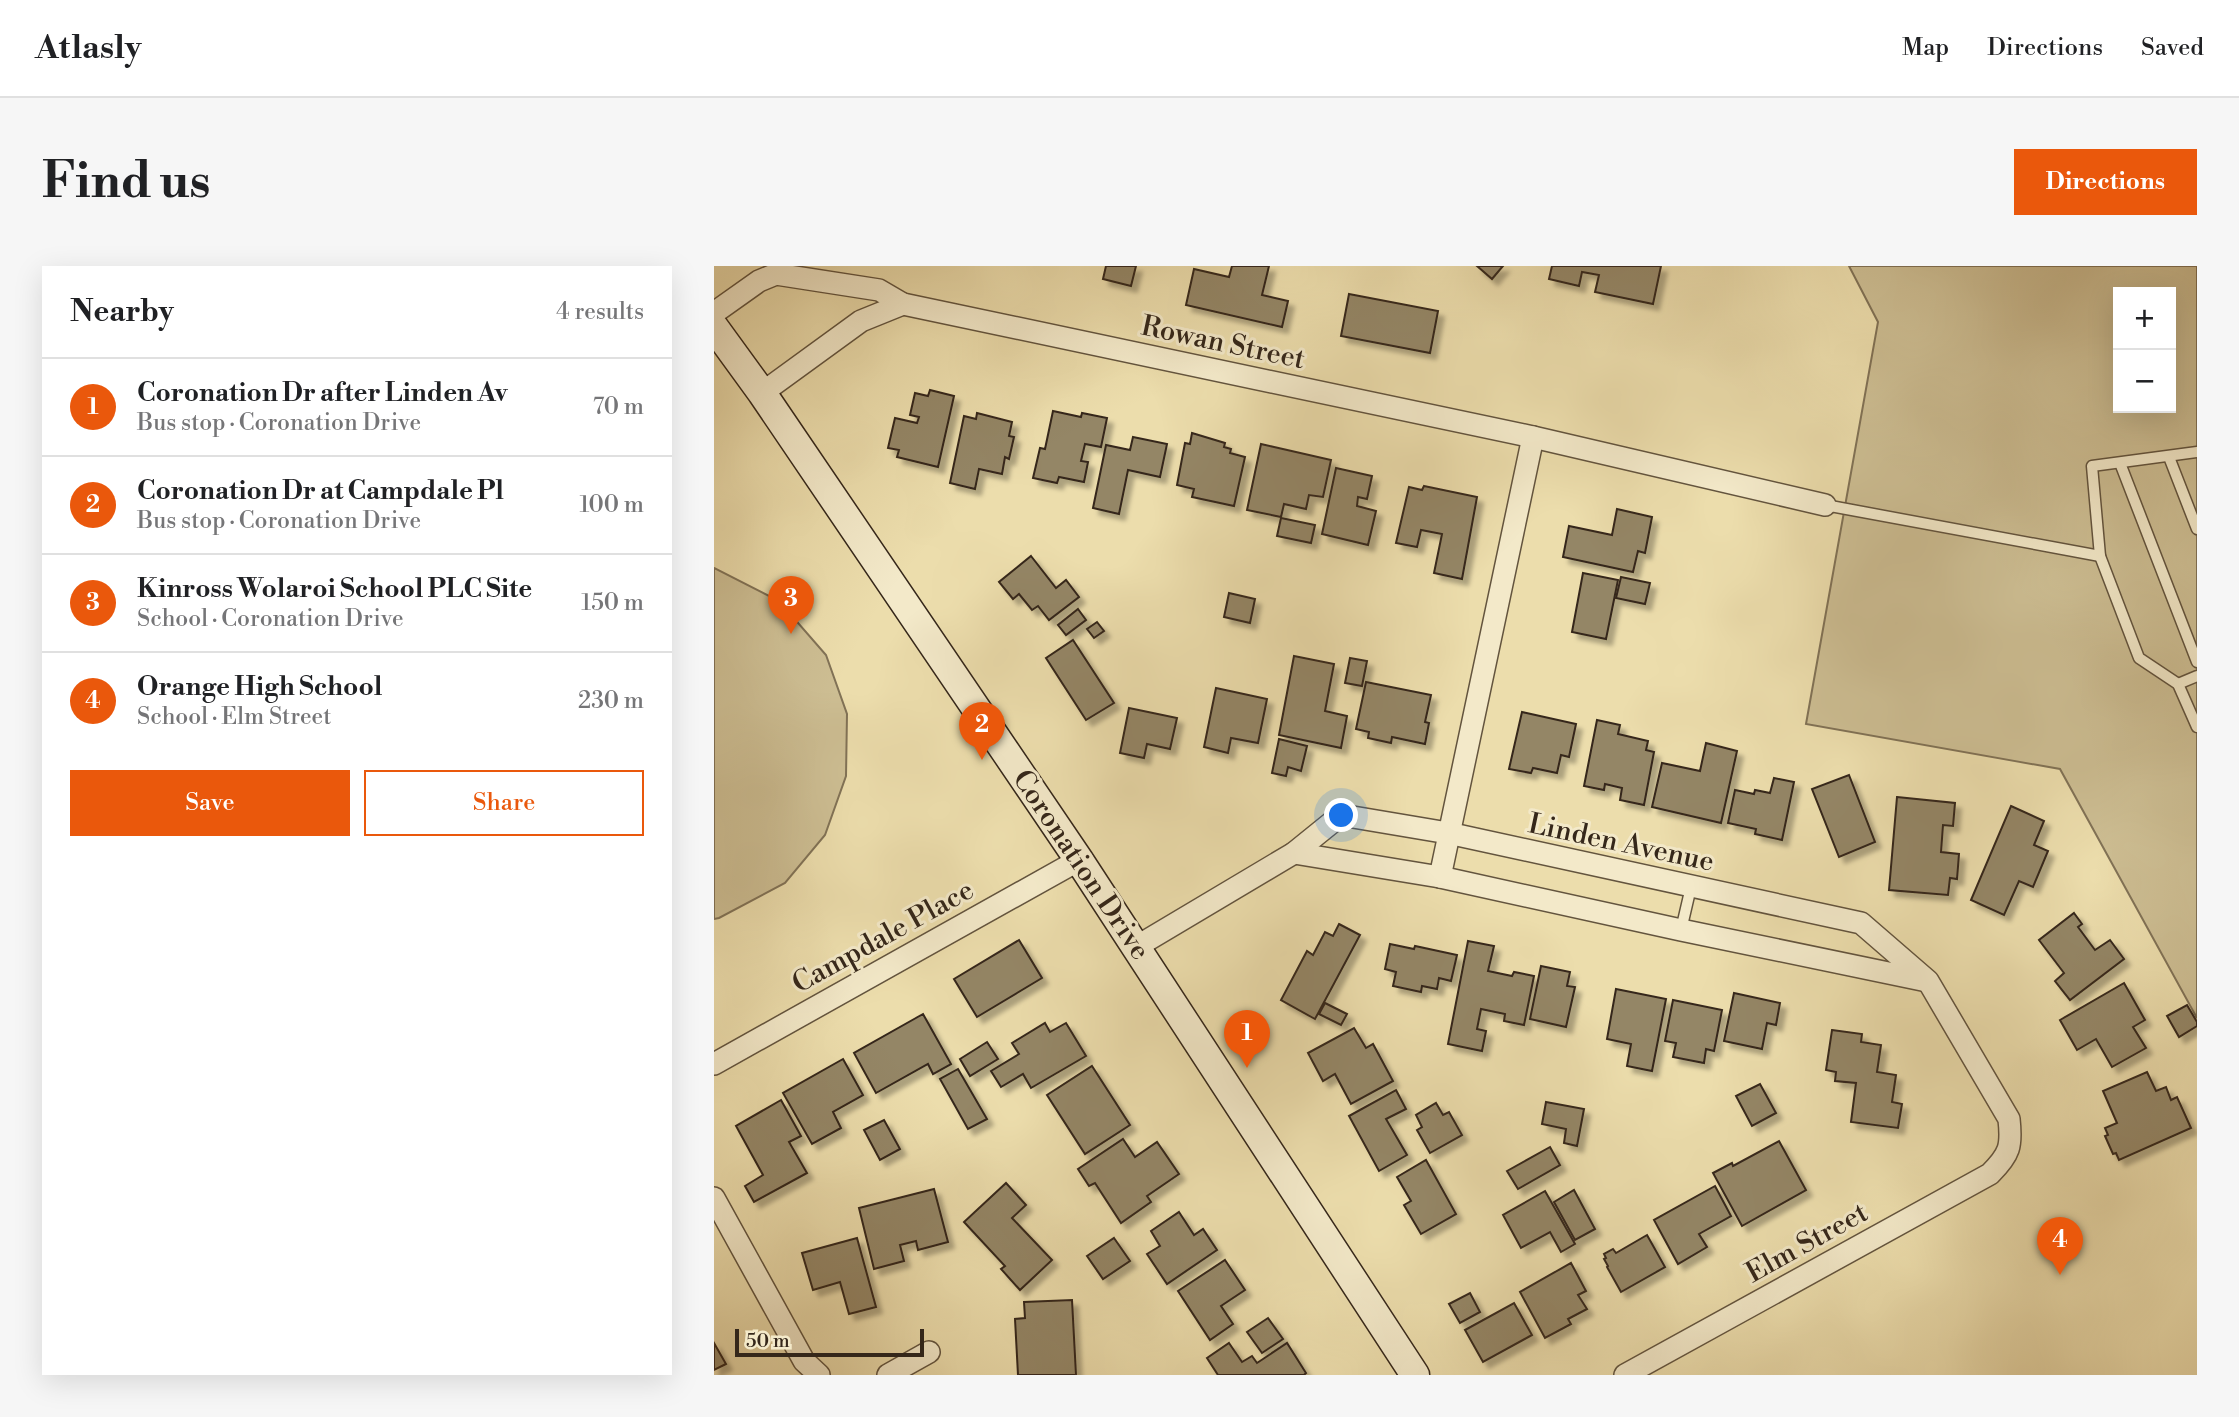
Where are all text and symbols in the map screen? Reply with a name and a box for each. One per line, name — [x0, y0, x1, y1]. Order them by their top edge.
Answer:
text: Atlasly — [35, 28, 141, 69]
text: Map — [1902, 33, 1949, 63]
text: Directions — [1987, 33, 2103, 63]
text: Saved — [2141, 33, 2204, 63]
button: Directions — [2014, 149, 2197, 215]
text: Find us — [42, 152, 211, 213]
map controls — [2113, 287, 2176, 413]
button: + — [2113, 287, 2176, 350]
text: Nearby — [70, 293, 174, 331]
text: 4 results — [556, 298, 644, 326]
street label: Rowan Street — [1138, 309, 1308, 377]
button: − — [2113, 350, 2176, 413]
text: Coronation Dr after Linden Av — [137, 377, 508, 409]
text: 1 — [87, 393, 99, 421]
text: 70 m — [593, 393, 644, 421]
text: Bus stop · Coronation Drive — [137, 409, 421, 437]
text: Coronation Dr at Campdale Pl — [137, 475, 504, 507]
text: 2 — [86, 491, 100, 519]
text: 100 m — [579, 491, 644, 519]
text: Bus stop · Coronation Drive — [137, 507, 421, 535]
text: Kinross Wolaroi School PLC Site — [137, 573, 532, 605]
pin: 3 — [768, 576, 814, 634]
text: 3 — [86, 589, 100, 617]
text: 150 m — [581, 589, 644, 617]
text: School · Coronation Drive — [137, 605, 404, 633]
text: Orange High School — [137, 671, 382, 703]
text: 4 — [85, 687, 101, 715]
text: 230 m — [578, 687, 644, 715]
pin: 2 — [959, 702, 1005, 760]
text: School · Elm Street — [137, 703, 331, 731]
street label: Coronation Drive — [1004, 763, 1158, 967]
button: Save — [70, 770, 350, 836]
button: Share — [364, 770, 644, 836]
your location — [1324, 798, 1358, 832]
street label: Linden Avenue — [1525, 806, 1717, 880]
street label: Campdale Place — [786, 873, 980, 1001]
pin: 1 — [1224, 1010, 1270, 1068]
street label: Elm Street — [1740, 1195, 1874, 1291]
pin: 4 — [2037, 1217, 2083, 1275]
scale bar — [735, 1326, 924, 1358]
text: 50 m — [746, 1329, 790, 1353]

